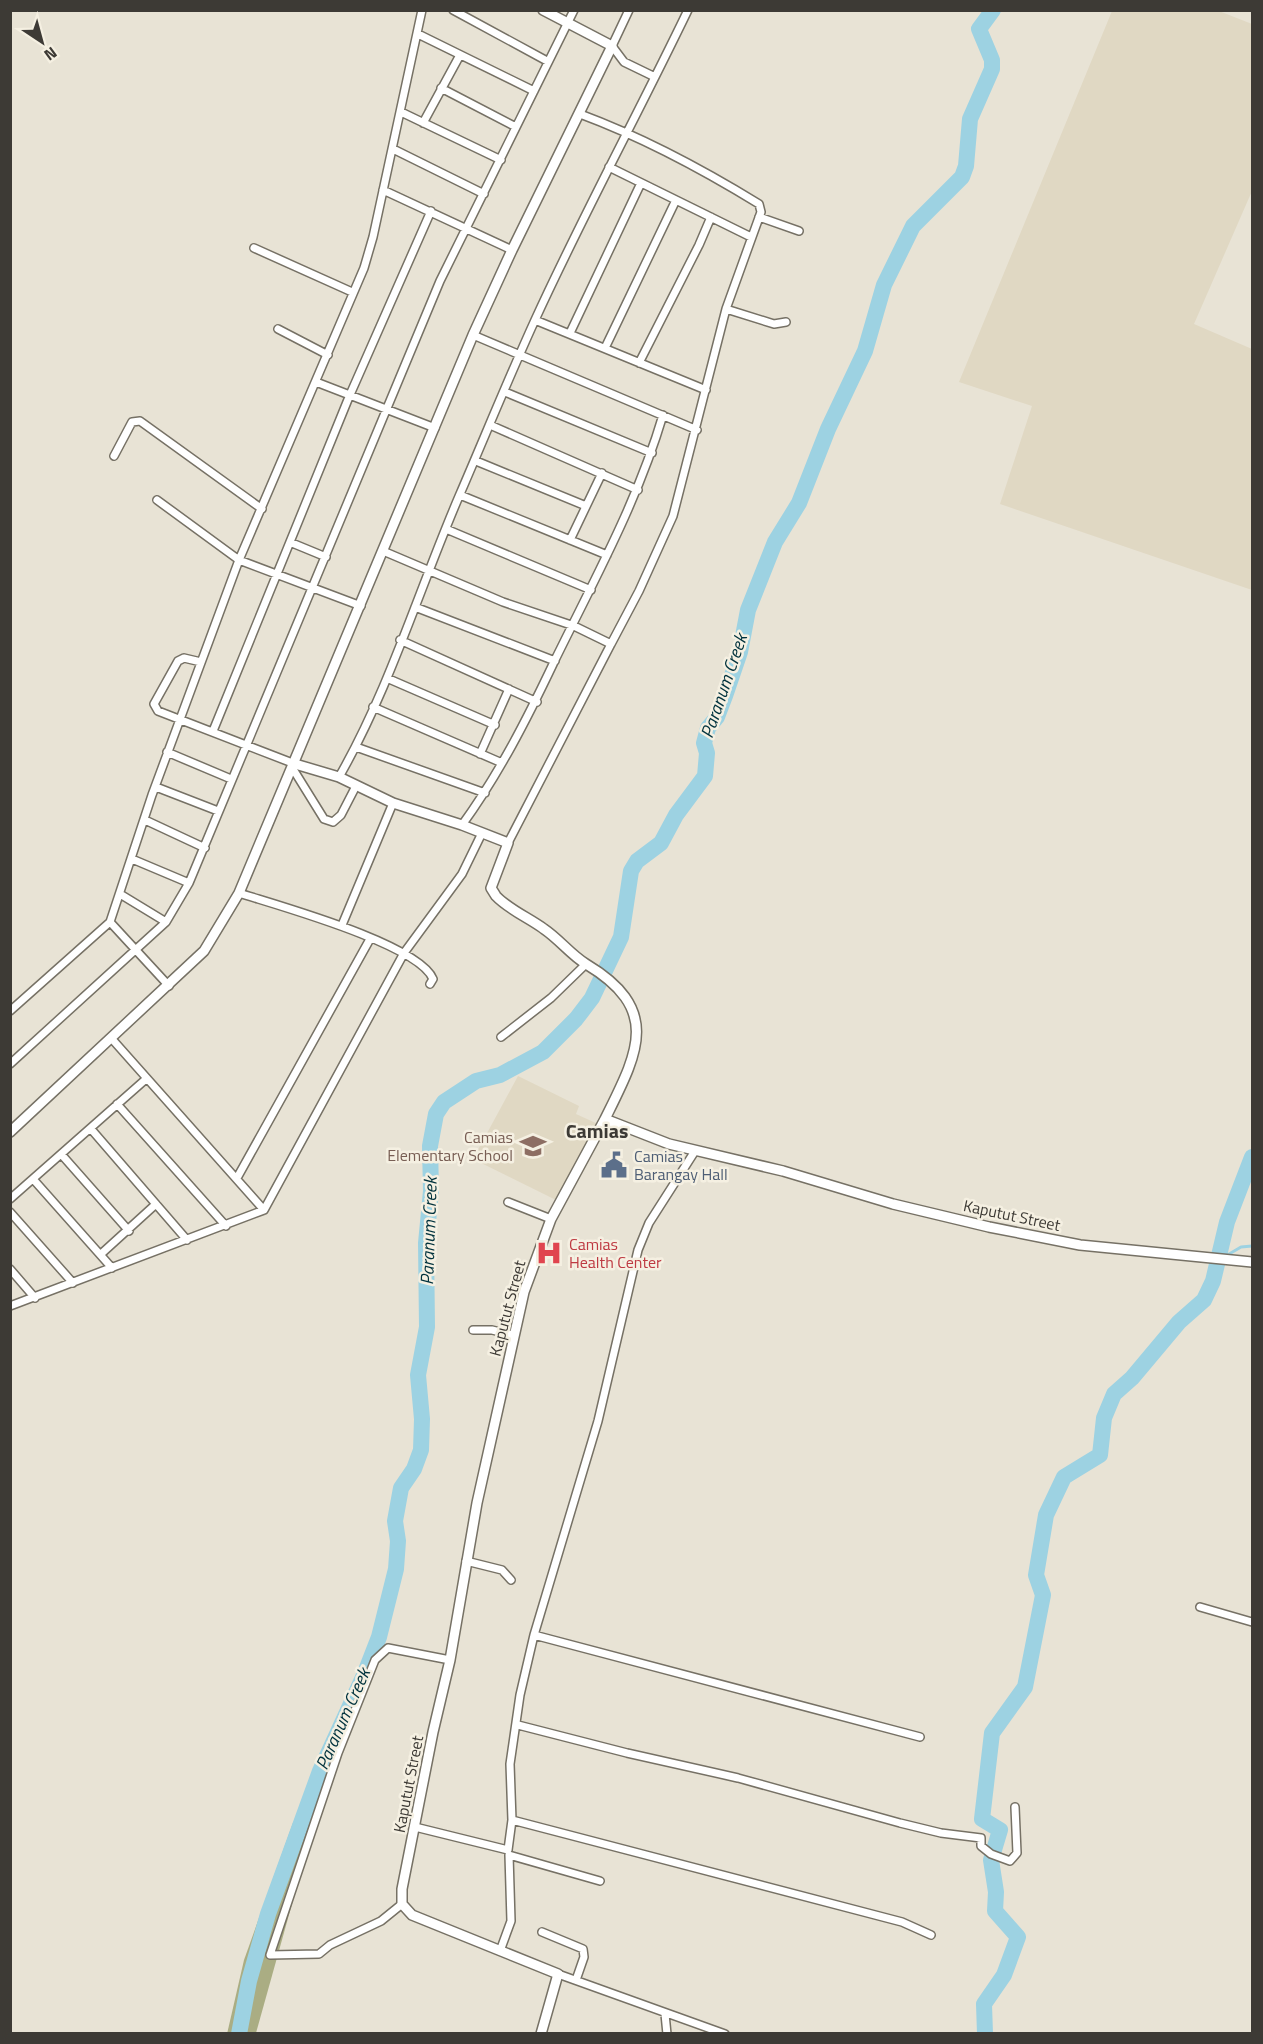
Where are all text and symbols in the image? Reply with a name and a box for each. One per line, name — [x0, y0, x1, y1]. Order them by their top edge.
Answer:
north arrow — [12, 12, 72, 72]
text: N — [39, 41, 62, 67]
water label: Paranum Creek — [693, 628, 755, 741]
district label: Camias — [566, 1115, 628, 1146]
place label: Camias Elementary School — [387, 1125, 513, 1167]
school or university icon: Camias Elementary School — [518, 1131, 548, 1161]
place label: Camias Barangay Hall — [634, 1144, 728, 1186]
public building icon: Camias Barangay Hall — [599, 1150, 629, 1180]
water label: Paranum Creek — [413, 1174, 444, 1286]
street label: Kaputut Street — [961, 1193, 1063, 1237]
place label: Camias Health Center — [569, 1232, 662, 1274]
hospital icon: Camias Health Center — [534, 1238, 564, 1268]
street label: Kaputut Street — [483, 1257, 531, 1359]
water label: Paranum Creek — [308, 1662, 378, 1774]
street label: Kaputut Street — [387, 1733, 429, 1835]

